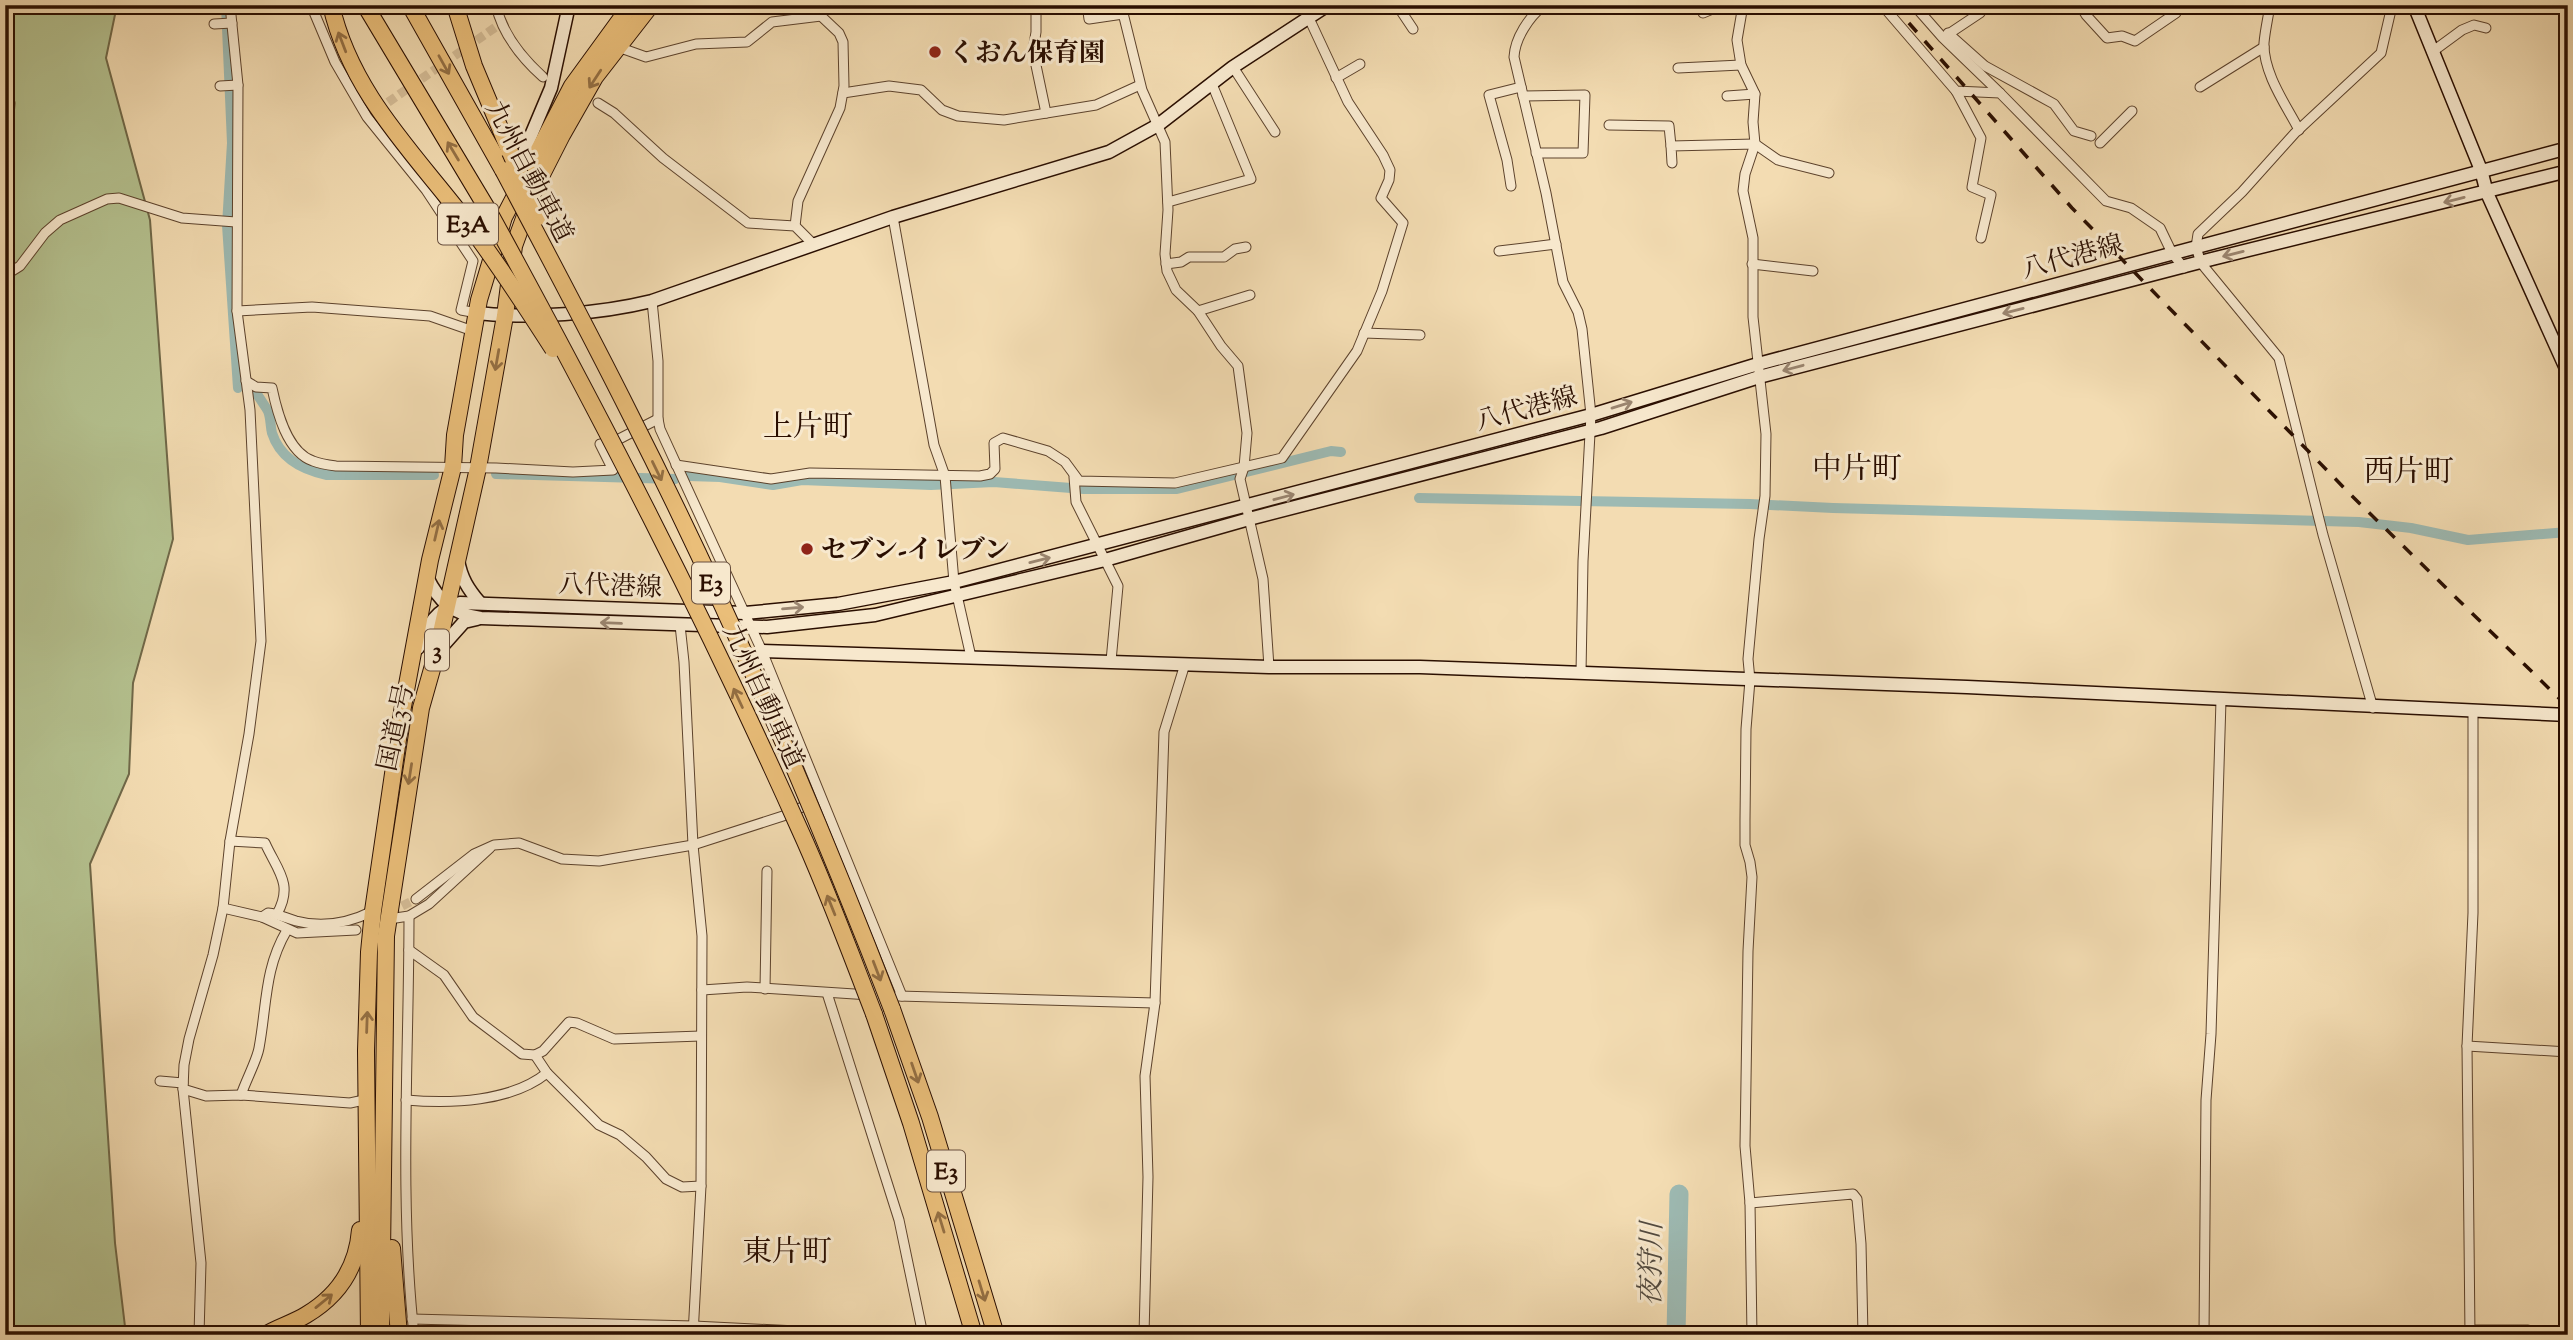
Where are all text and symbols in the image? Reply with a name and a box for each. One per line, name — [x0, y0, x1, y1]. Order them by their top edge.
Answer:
one-way arrow — [334, 31, 347, 53]
place label: くおん保育園 — [949, 36, 1105, 73]
marker: くおん保育園 — [927, 44, 943, 60]
one-way arrow — [437, 54, 451, 74]
one-way arrow — [588, 69, 602, 88]
street label: 九州自動車道 — [475, 95, 581, 250]
one-way arrow — [446, 142, 460, 162]
one-way arrow — [2443, 194, 2466, 208]
road number: E3A — [438, 204, 498, 244]
street label: 八代港線 — [2018, 227, 2128, 290]
one-way arrow — [2222, 248, 2245, 261]
one-way arrow — [2002, 305, 2025, 318]
one-way arrow — [490, 348, 503, 371]
one-way arrow — [1782, 363, 1804, 376]
street label: 八代港線 — [1472, 379, 1582, 442]
one-way arrow — [1610, 398, 1632, 411]
district label: 上片町 — [763, 407, 853, 450]
district label: 中片町 — [1812, 449, 1902, 492]
district label: 西片町 — [2364, 452, 2454, 495]
one-way arrow — [651, 460, 665, 481]
one-way arrow — [1272, 490, 1295, 503]
one-way arrow — [431, 519, 445, 542]
place label: セブン-イレブン — [821, 533, 1010, 570]
marker: セブン-イレブン — [799, 541, 815, 557]
one-way arrow — [1028, 553, 1051, 566]
road number: E3 — [692, 562, 730, 604]
street label: 八代港線 — [557, 567, 663, 608]
one-way arrow — [781, 601, 804, 614]
one-way arrow — [600, 616, 623, 629]
street label: 九州自動車道 — [712, 619, 811, 776]
road number: 3 — [425, 630, 449, 670]
street label: 国道3号 — [370, 680, 425, 775]
one-way arrow — [731, 688, 744, 709]
one-way arrow — [403, 762, 416, 785]
one-way arrow — [824, 895, 837, 917]
one-way arrow — [871, 959, 884, 981]
one-way arrow — [361, 1010, 374, 1033]
one-way arrow — [910, 1062, 922, 1084]
road number: E3 — [927, 1150, 965, 1191]
one-way arrow — [933, 1211, 946, 1233]
water label: 夜狩川 — [1632, 1219, 1674, 1306]
district label: 東片町 — [742, 1232, 832, 1275]
one-way arrow — [977, 1279, 990, 1301]
one-way arrow — [315, 1293, 333, 1309]

